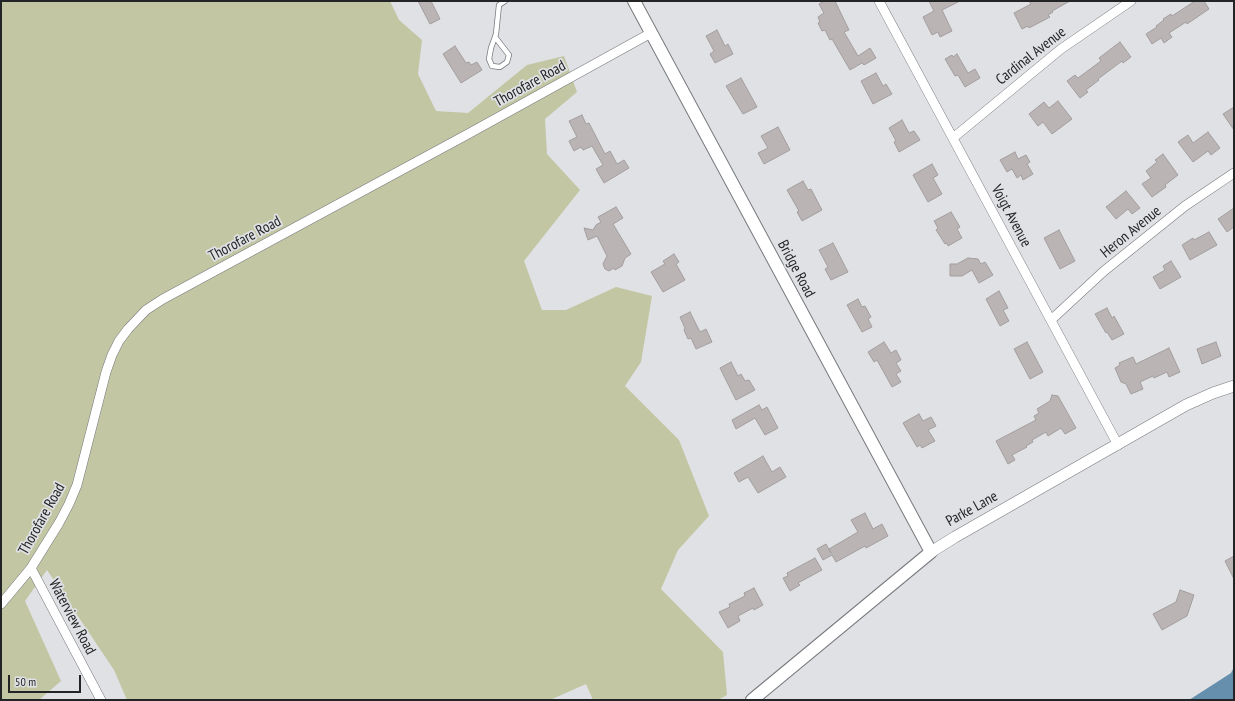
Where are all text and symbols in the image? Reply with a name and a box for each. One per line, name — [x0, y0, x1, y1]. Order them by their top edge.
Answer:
street label: Cardinal Avenue — [992, 23, 1070, 89]
street label: Thorofare Road — [491, 57, 569, 111]
street label: Voigt Avenue — [987, 182, 1035, 250]
street label: Heron Avenue — [1097, 202, 1165, 262]
street label: Thorofare Road — [206, 212, 284, 266]
street label: Bridge Road — [773, 237, 819, 301]
street label: Thorofare Road — [15, 480, 69, 558]
street label: Parke Lane — [943, 487, 1001, 531]
street label: Waterview Road — [45, 576, 99, 658]
scale bar — [10, 667, 83, 693]
text: 50 m — [15, 674, 36, 689]

